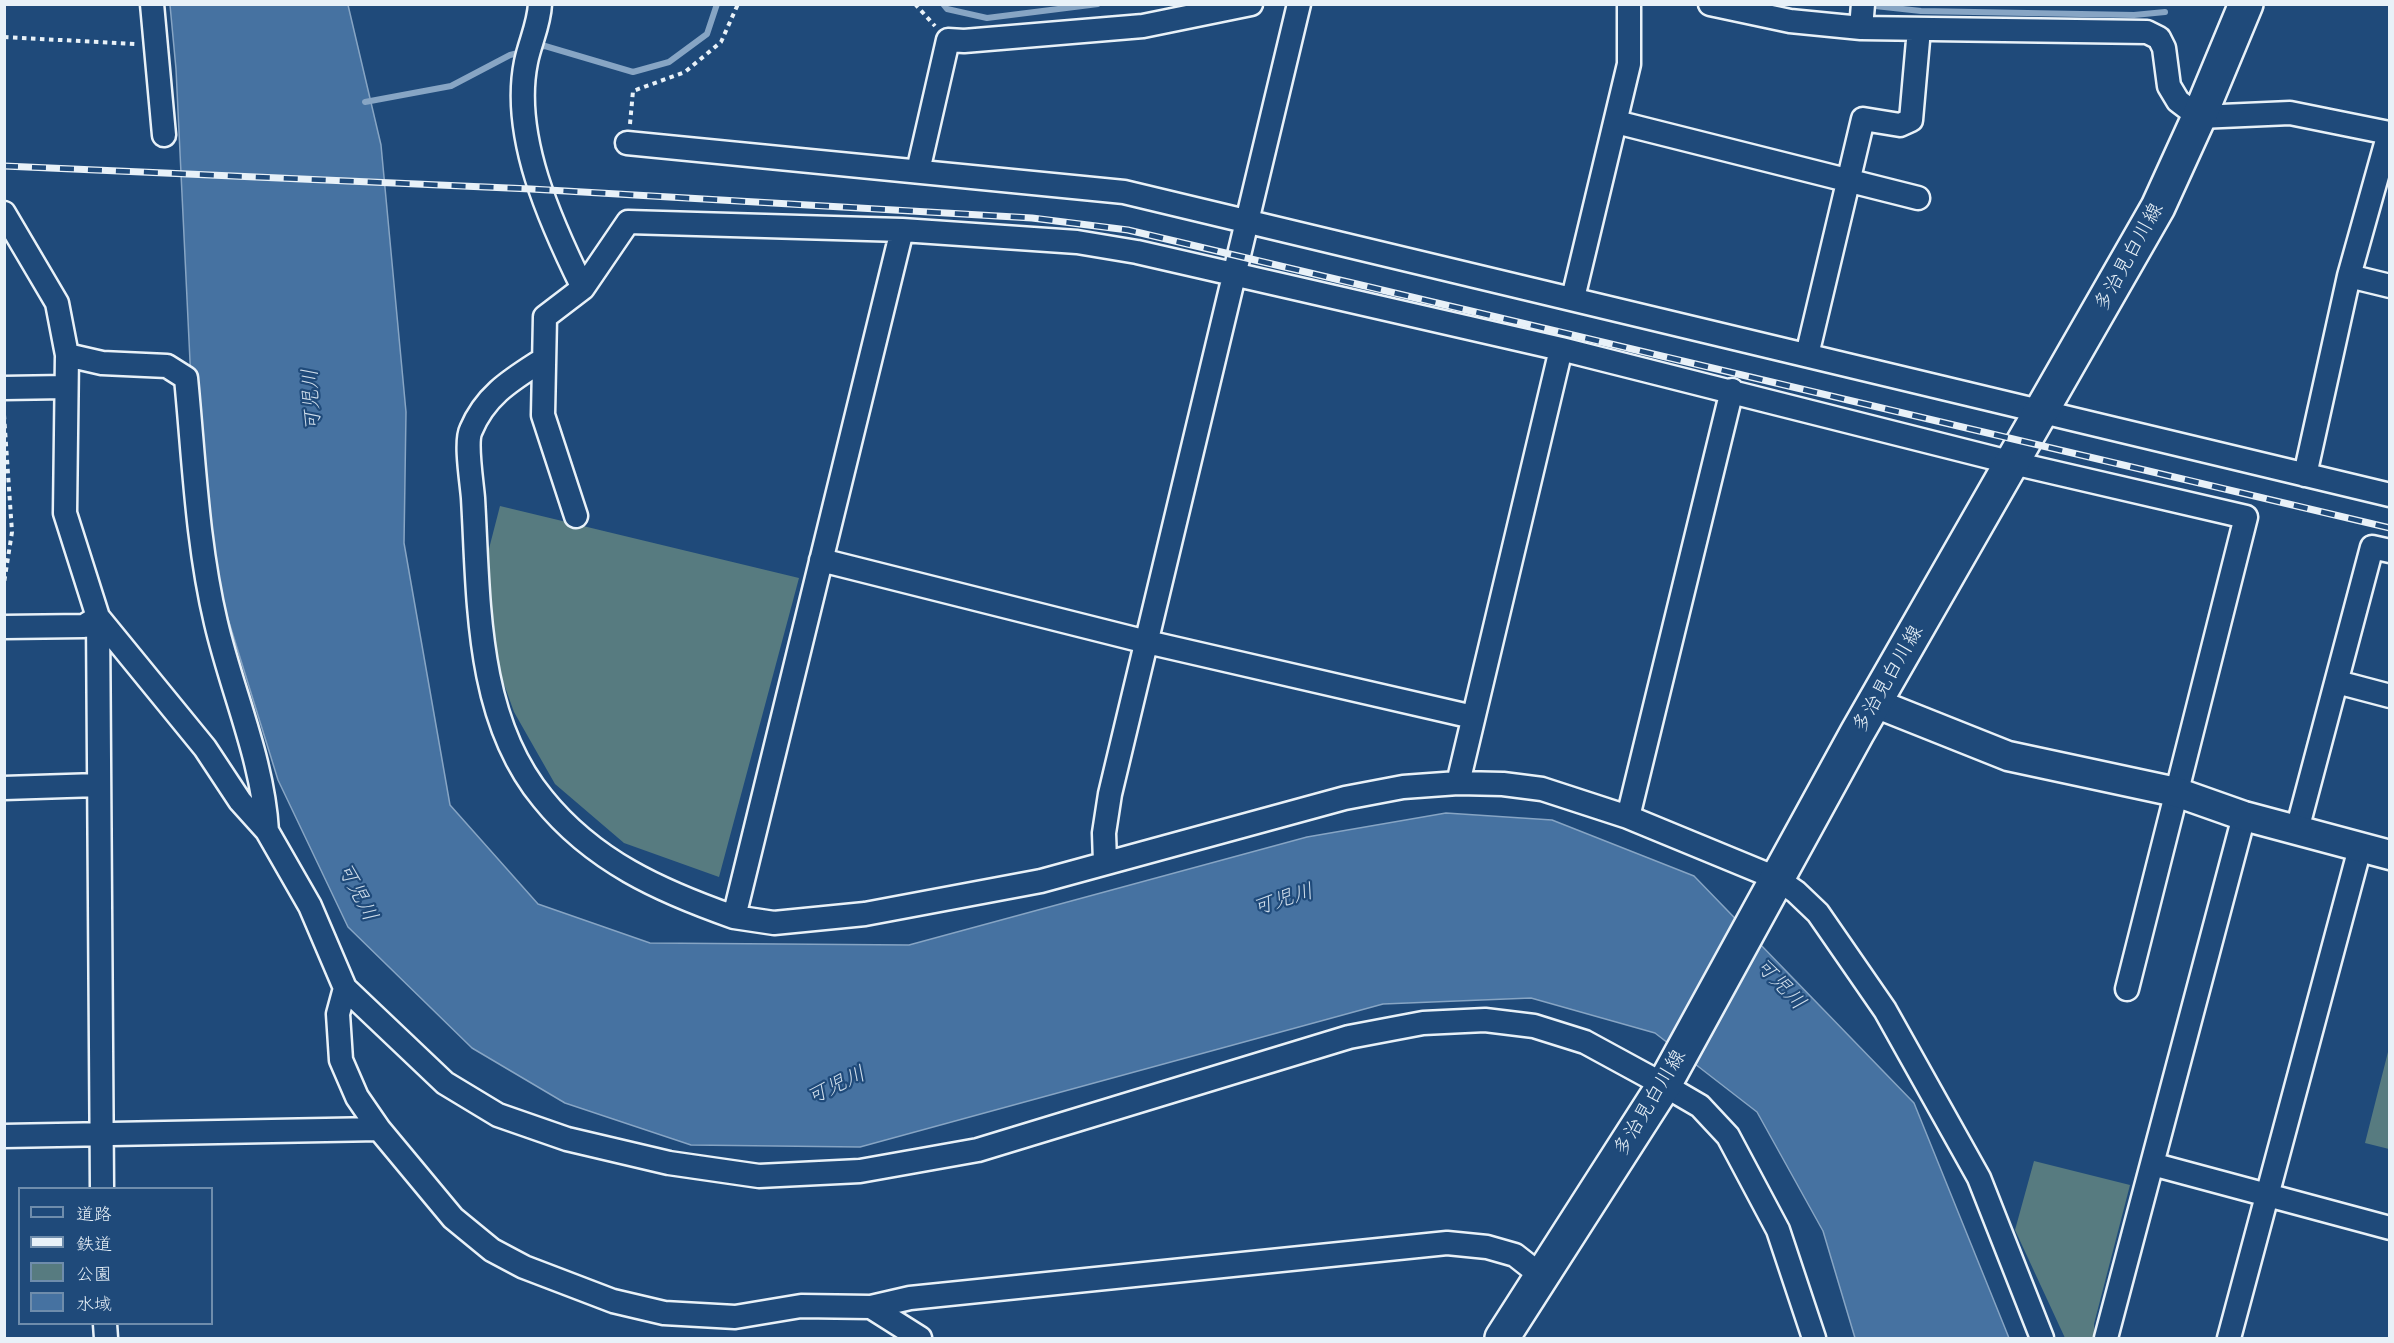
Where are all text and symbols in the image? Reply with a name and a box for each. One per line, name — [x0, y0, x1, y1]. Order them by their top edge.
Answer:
street label: 多治見白川線 — [2089, 199, 2169, 315]
water label: 可児川 — [298, 368, 326, 432]
street label: 多治見白川線 — [1848, 621, 1928, 737]
water label: 可児川 — [331, 858, 383, 926]
water label: 可児川 — [1249, 879, 1317, 921]
water label: 可児川 — [1749, 952, 1811, 1016]
street label: 多治見白川線 — [1609, 1045, 1691, 1161]
water label: 可児川 — [802, 1061, 870, 1111]
legend — [18, 1187, 213, 1325]
text: 道路 — [76, 1199, 112, 1226]
text: 鉄道 — [76, 1229, 112, 1256]
text: 公園 — [76, 1259, 112, 1286]
text: 水域 — [76, 1289, 112, 1316]

